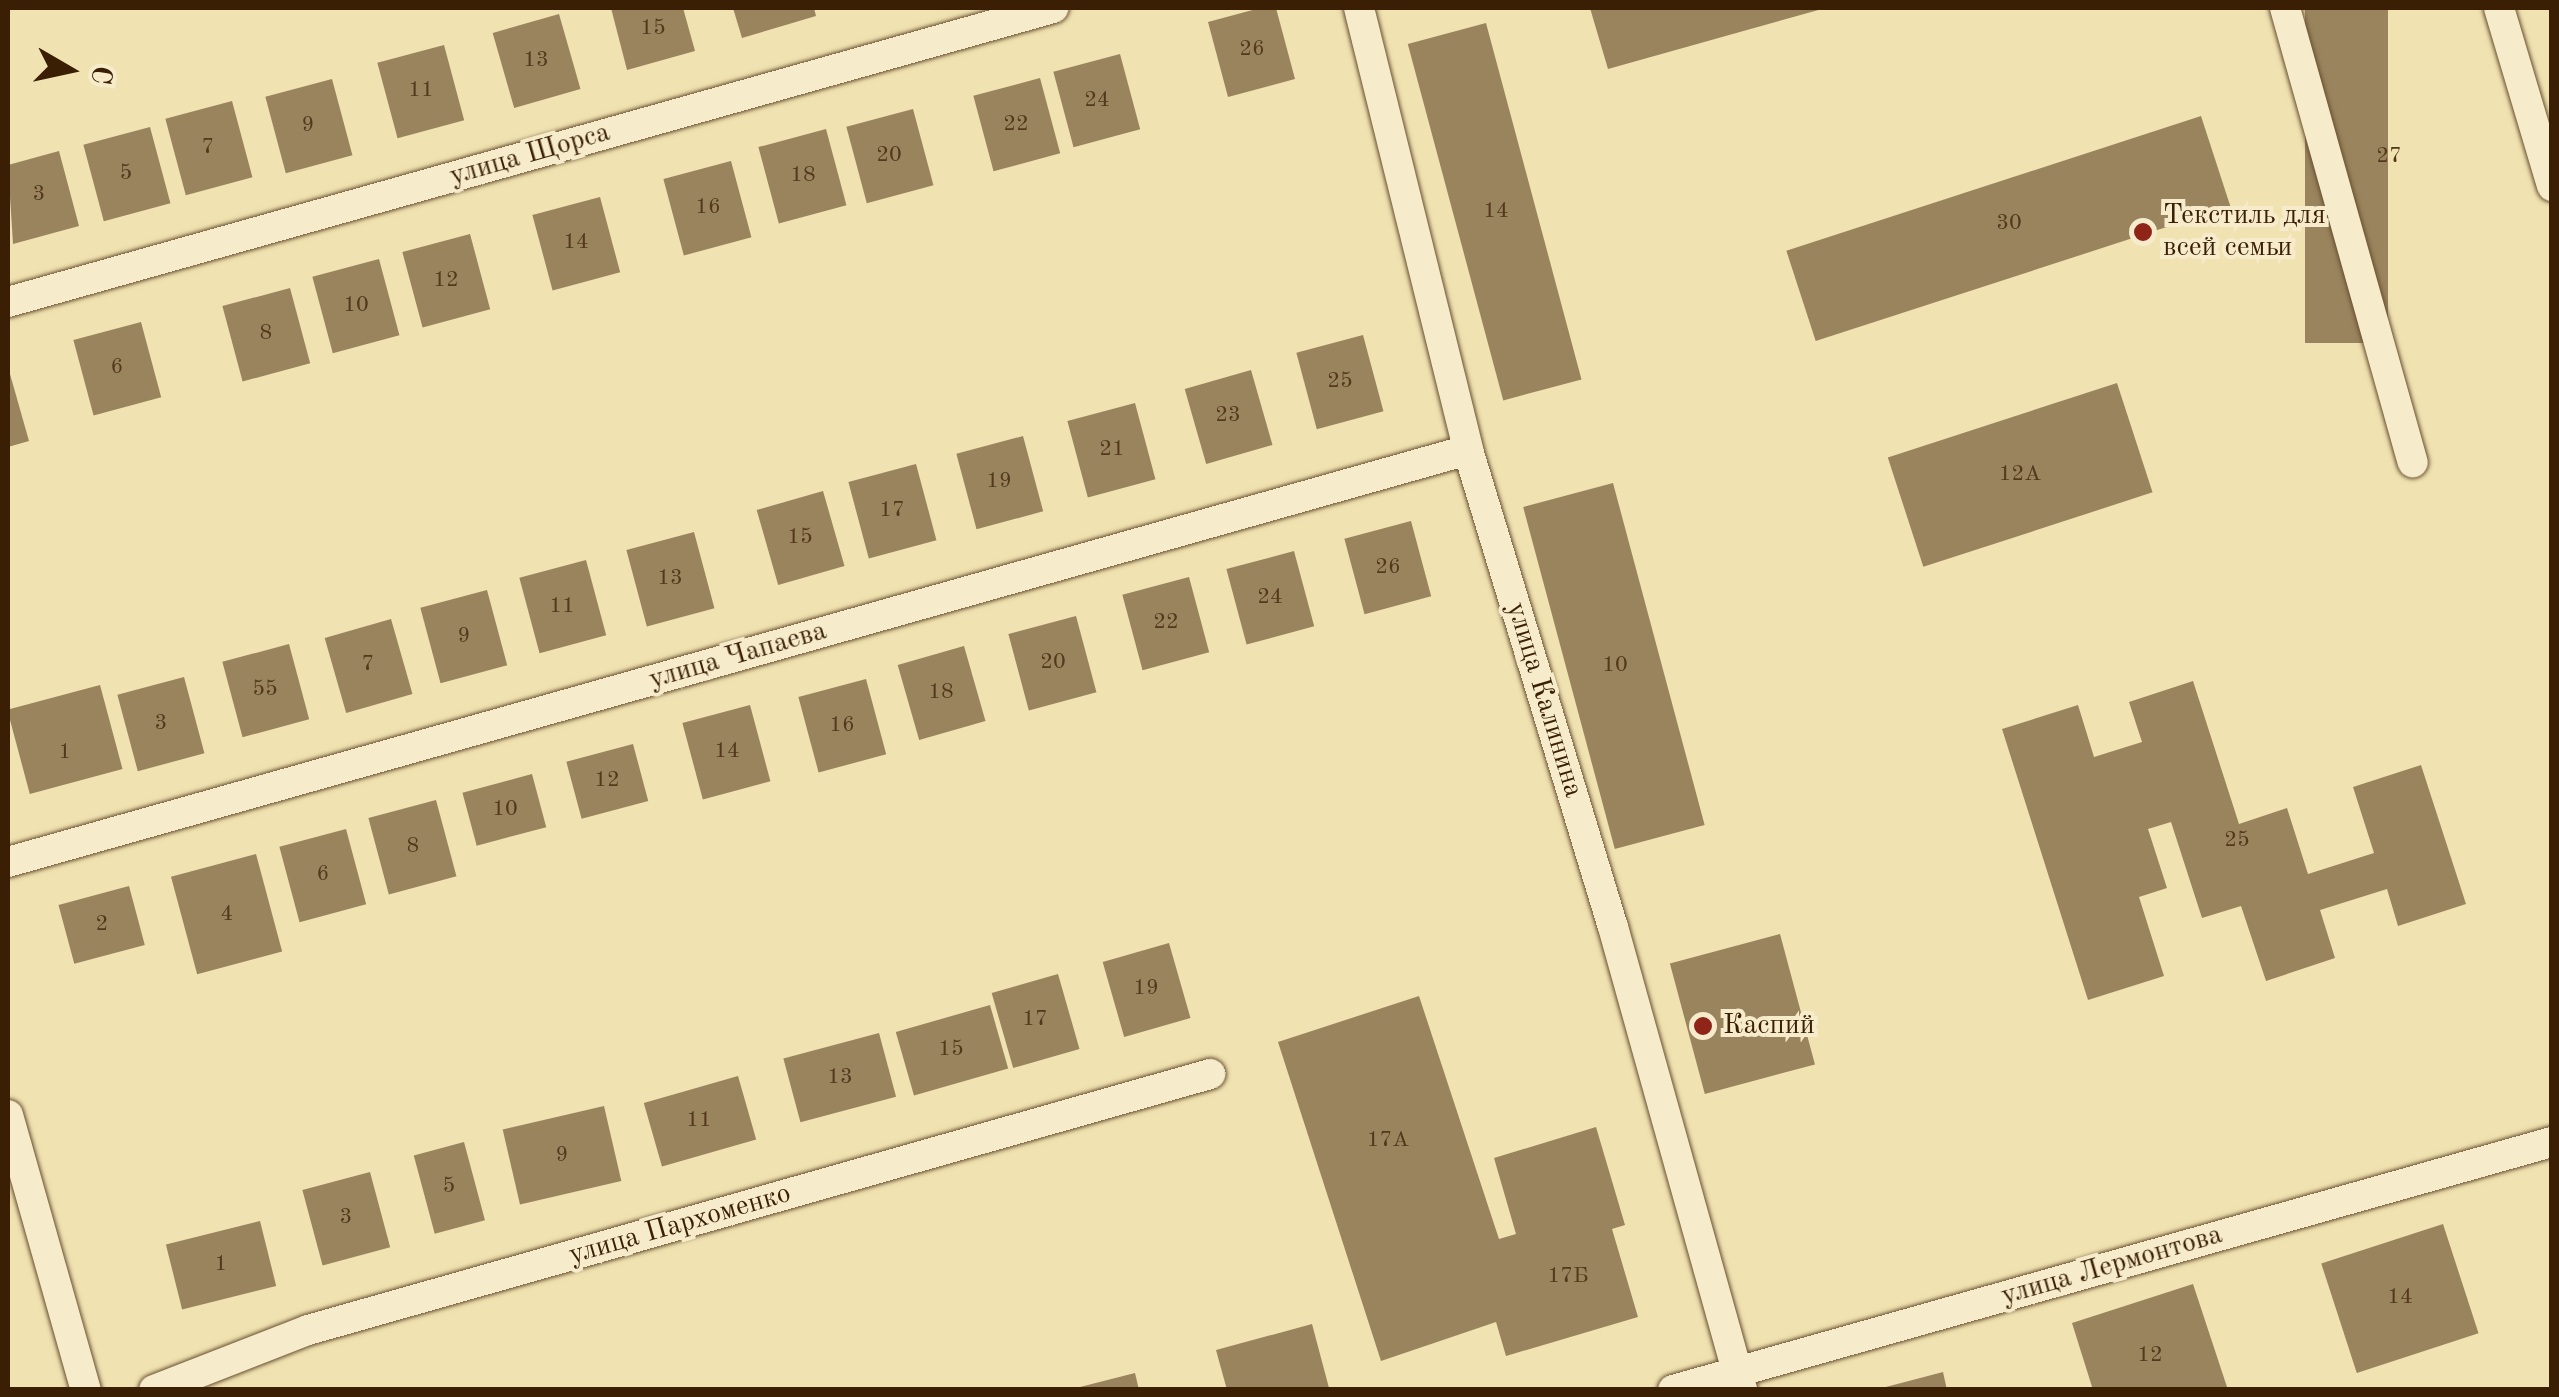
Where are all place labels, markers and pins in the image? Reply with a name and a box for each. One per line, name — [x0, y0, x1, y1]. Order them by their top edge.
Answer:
place label: Текстиль для всей семьи — [2163, 199, 2326, 265]
marker: Текстиль для всей семьи — [2132, 221, 2154, 243]
place label: Каспий — [1723, 1009, 1815, 1043]
marker: Каспий — [1692, 1015, 1714, 1037]

